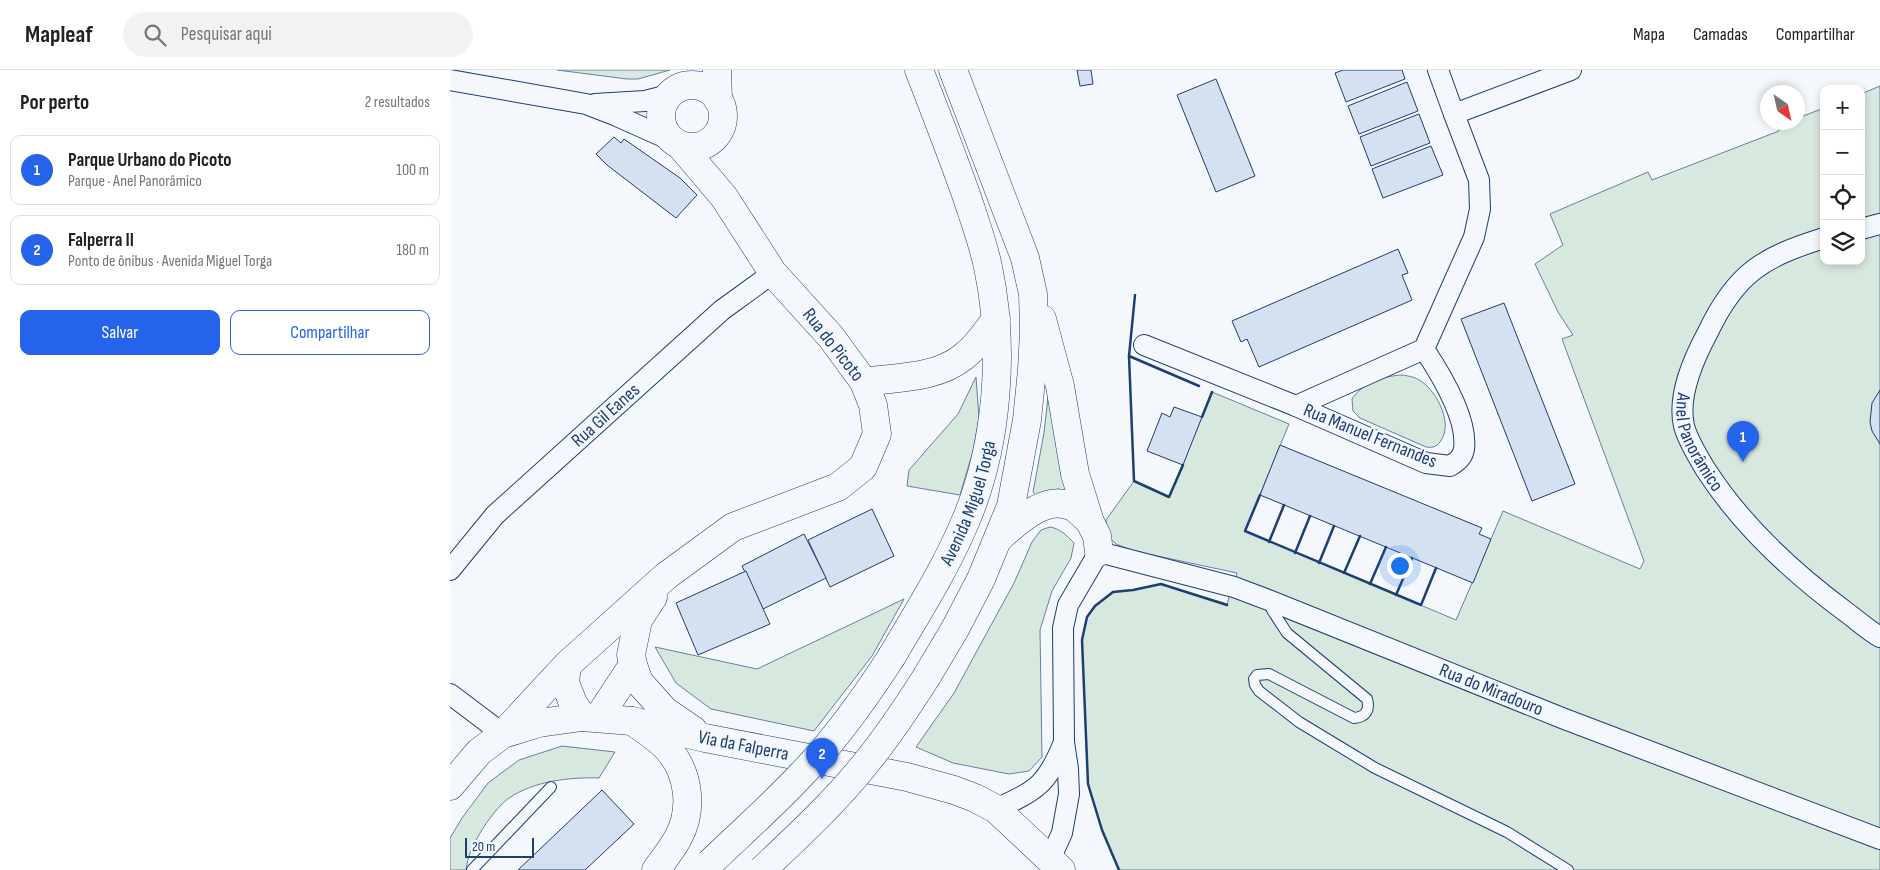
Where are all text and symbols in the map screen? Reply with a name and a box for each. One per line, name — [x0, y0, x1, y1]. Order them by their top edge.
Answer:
search box — [123, 12, 473, 57]
text: Mapleaf — [25, 20, 93, 49]
icon: search — [141, 21, 169, 49]
text: Pesquisar aqui — [181, 23, 272, 46]
text: Mapa — [1633, 24, 1665, 45]
text: Camadas — [1693, 24, 1748, 45]
text: Compartilhar — [1776, 24, 1855, 45]
north arrow — [1760, 85, 1805, 130]
map controls — [1820, 85, 1865, 265]
button: + — [1820, 85, 1865, 130]
text: Por perto — [20, 90, 89, 115]
text: 2 resultados — [365, 93, 430, 112]
button: − — [1820, 130, 1865, 175]
text: Parque Urbano do Picoto — [68, 149, 232, 172]
text: 1 — [34, 161, 40, 180]
text: 100 m — [396, 161, 429, 180]
text: Parque · Anel Panorâmico — [68, 172, 202, 191]
button: locate — [1820, 175, 1865, 220]
button: layers — [1820, 220, 1865, 265]
text: Falperra II — [68, 229, 134, 252]
text: 2 — [33, 241, 41, 260]
text: 180 m — [396, 241, 429, 260]
text: Ponto de ônibus · Avenida Miguel Torga — [68, 252, 272, 271]
street label: Rua do Picoto — [797, 304, 869, 386]
button: Salvar — [20, 310, 220, 355]
button: Compartilhar — [230, 310, 430, 355]
street label: Rua Gil Eanes — [567, 378, 645, 452]
street label: Anel Panorâmico — [1671, 390, 1728, 496]
street label: Rua Manuel Fernandes — [1300, 399, 1440, 473]
pin: 1 — [1727, 421, 1759, 462]
street label: Avenida Miguel Torga — [935, 439, 1001, 570]
your location — [1387, 553, 1413, 579]
street label: Rua do Miradouro — [1436, 658, 1547, 721]
street label: Via da Falperra — [696, 725, 791, 765]
pin: 2 — [806, 738, 838, 779]
scale bar — [465, 835, 534, 858]
text: 20 m — [472, 838, 495, 855]

